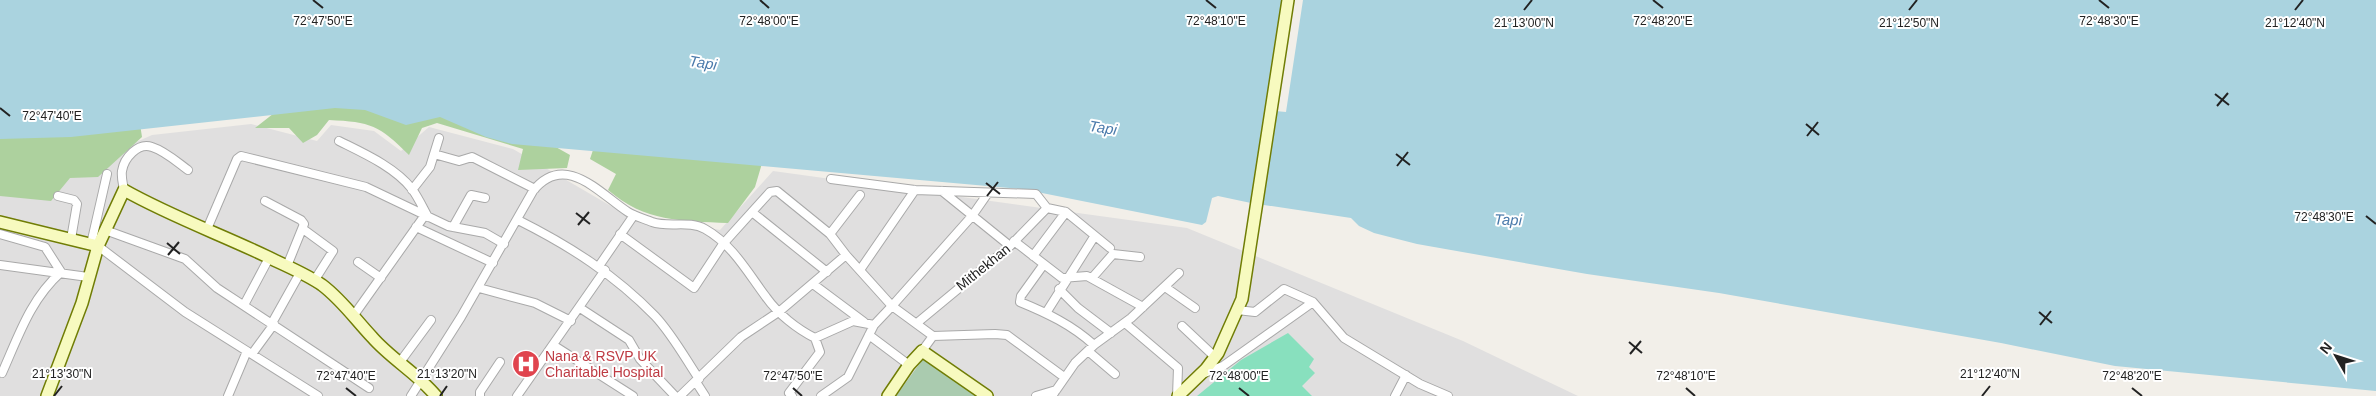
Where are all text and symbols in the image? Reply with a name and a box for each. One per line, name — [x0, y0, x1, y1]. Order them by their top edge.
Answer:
text: 72°47'50"E — [293, 14, 353, 28]
text: 72°48'00"E — [739, 14, 799, 28]
text: 72°48'10"E — [1186, 14, 1246, 28]
text: 72°48'20"E — [1633, 14, 1693, 28]
text: 72°48'30"E — [2079, 14, 2139, 28]
text: 21°13'00"N — [1494, 16, 1554, 30]
text: 21°12'50"N — [1879, 16, 1939, 30]
text: 21°12'40"N — [2265, 16, 2325, 30]
water label: Tapi — [688, 52, 719, 73]
text: 72°47'40"E — [22, 109, 82, 123]
water label: Tapi — [1088, 117, 1119, 138]
text: 72°48'30"E — [2294, 210, 2354, 224]
water label: Tapi — [1494, 211, 1523, 229]
street label: Mithekhan — [953, 240, 1013, 294]
north arrow — [2311, 331, 2361, 381]
text: N — [2316, 339, 2335, 357]
place label: Nana & RSVP UK Charitable Hospital — [545, 348, 663, 380]
hospital icon: Nana & RSVP UK Charitable Hospital — [511, 349, 541, 379]
text: 21°13'30"N — [32, 367, 92, 381]
text: 21°13'20"N — [417, 367, 477, 381]
text: 21°12'40"N — [1960, 367, 2020, 381]
text: 72°47'40"E — [316, 369, 376, 383]
text: 72°47'50"E — [763, 369, 823, 383]
text: 72°48'00"E — [1209, 369, 1269, 383]
text: 72°48'10"E — [1656, 369, 1716, 383]
text: 72°48'20"E — [2102, 369, 2162, 383]

